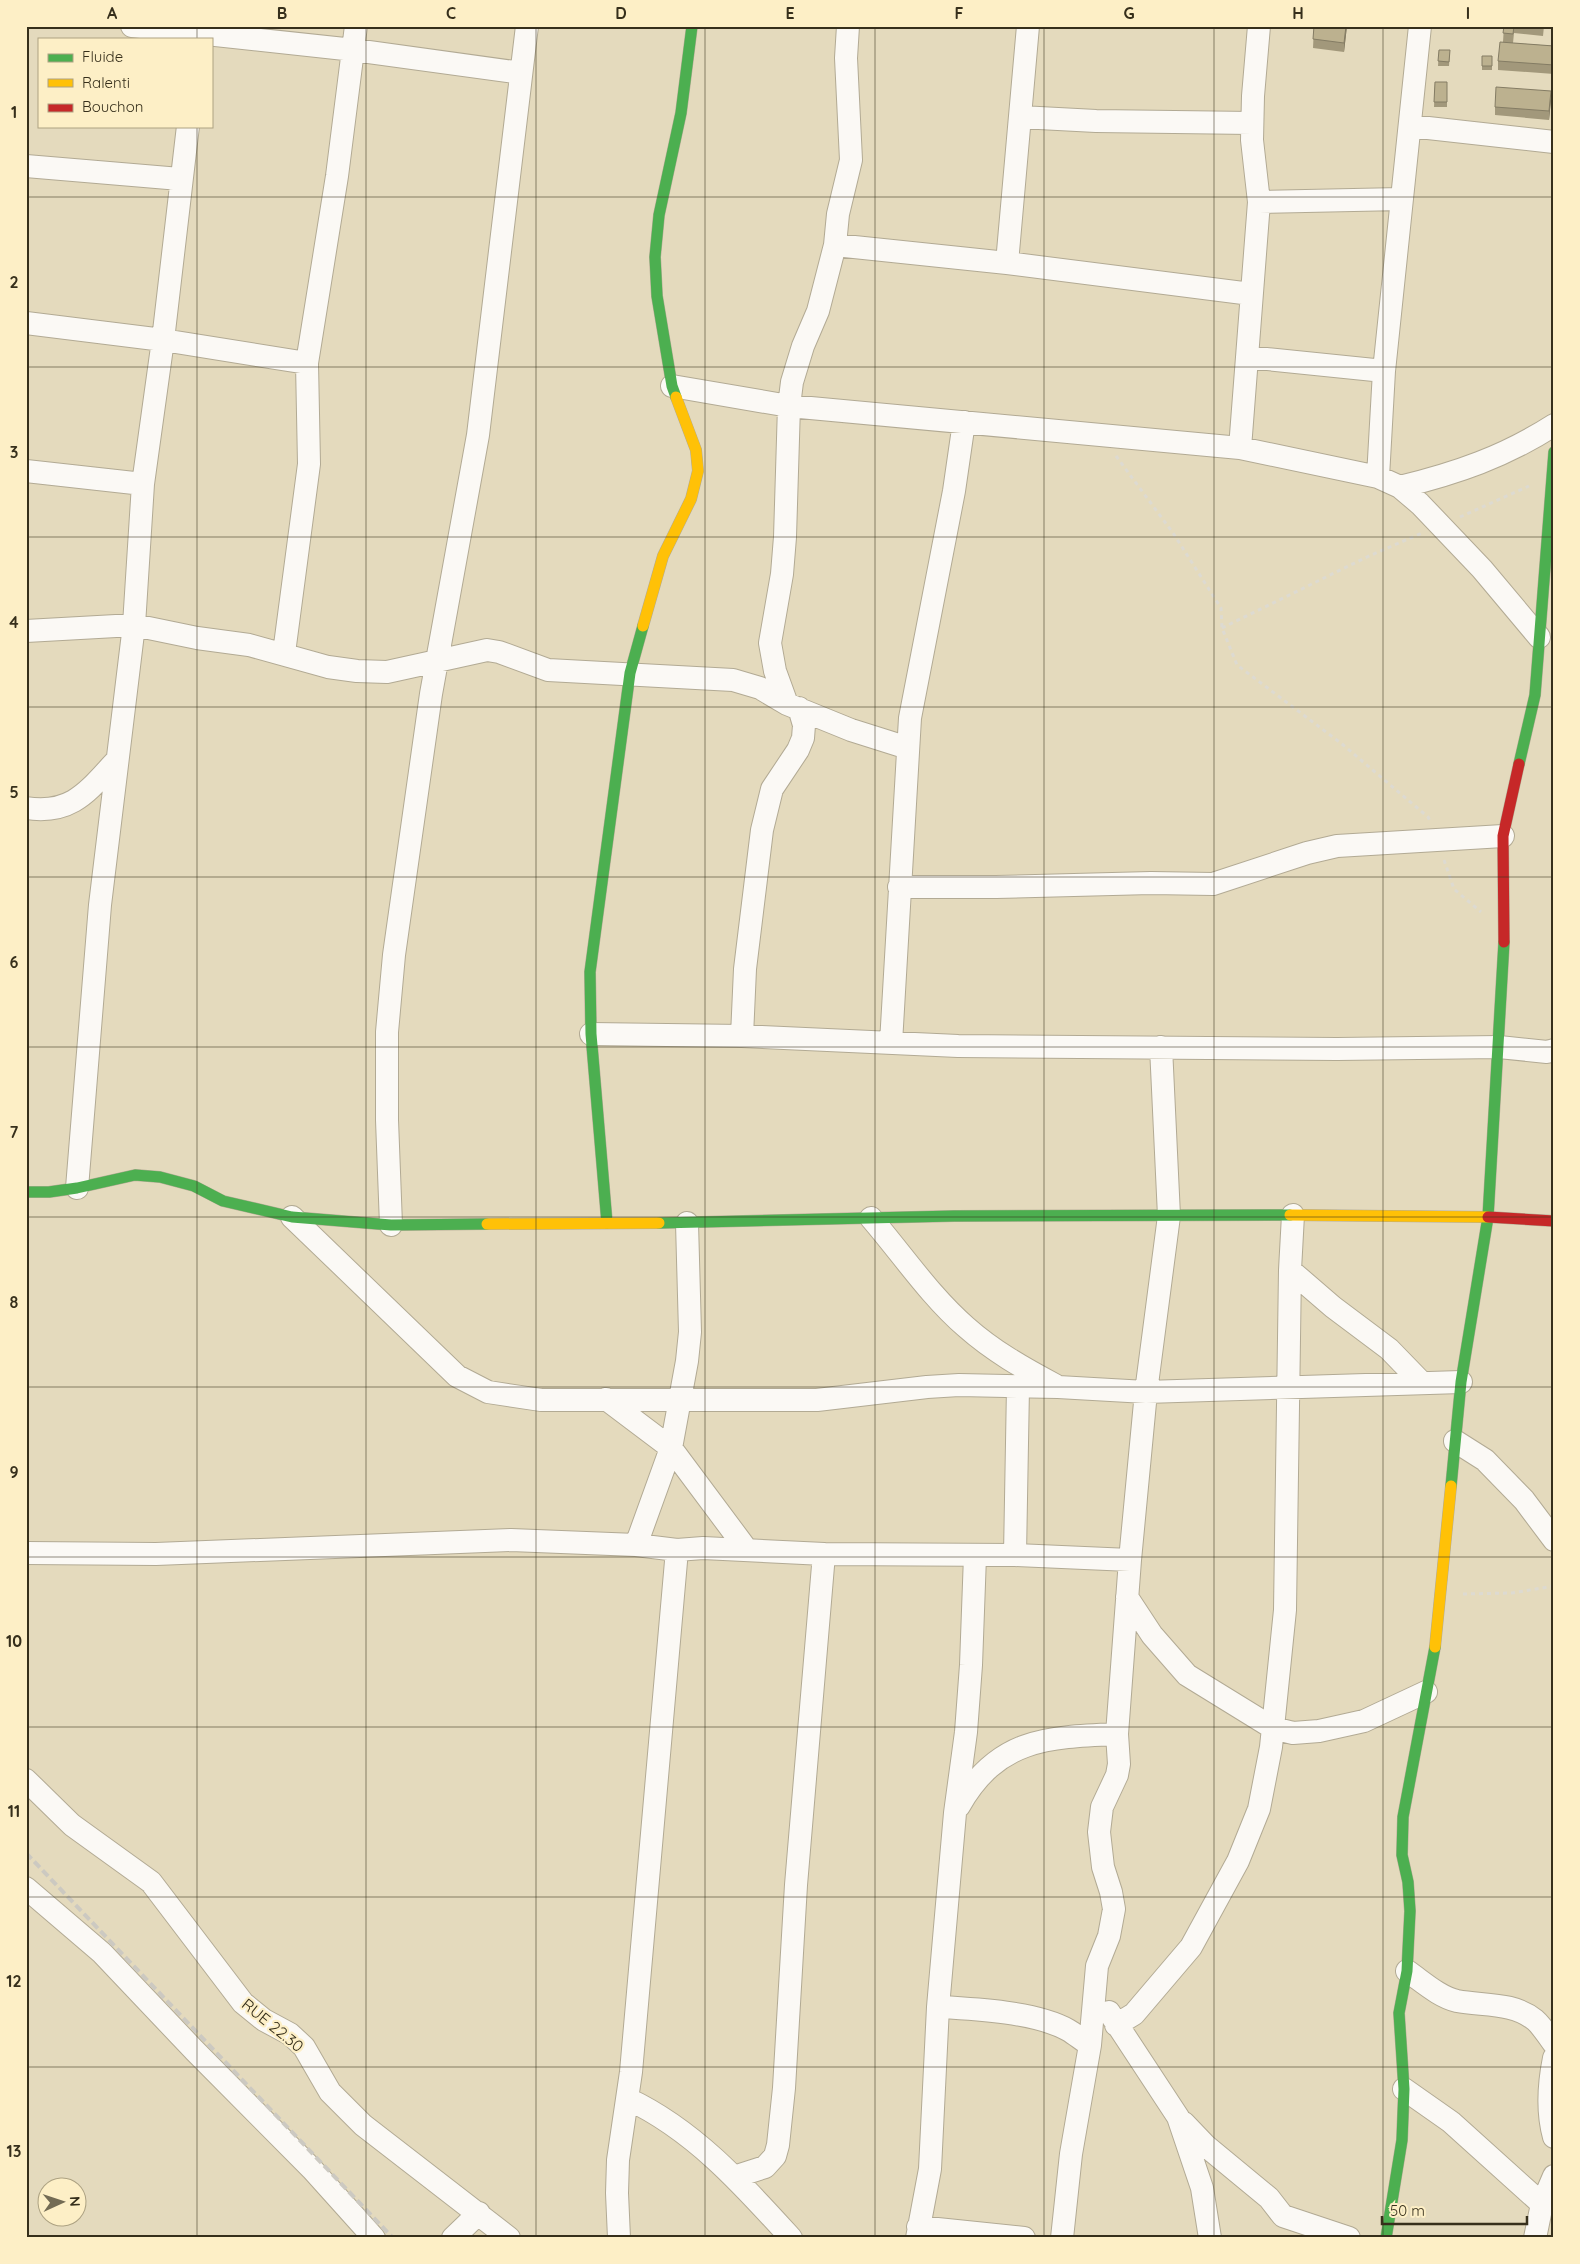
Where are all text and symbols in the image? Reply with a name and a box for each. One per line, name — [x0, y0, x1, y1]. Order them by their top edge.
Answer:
text: A — [107, 3, 118, 23]
text: B — [277, 3, 287, 23]
text: C — [446, 3, 456, 23]
text: D — [615, 3, 627, 23]
text: E — [785, 3, 795, 23]
text: F — [955, 3, 964, 23]
text: G — [1123, 3, 1135, 23]
text: H — [1292, 3, 1304, 23]
text: I — [1466, 3, 1470, 23]
legend — [38, 38, 212, 128]
text: Fluide — [82, 47, 123, 66]
text: Ralenti — [82, 73, 130, 92]
text: Bouchon — [82, 97, 143, 116]
text: 1 — [11, 102, 17, 122]
text: 2 — [9, 272, 19, 292]
text: 3 — [10, 442, 18, 462]
text: 4 — [9, 612, 19, 632]
text: 5 — [9, 782, 19, 802]
text: 6 — [10, 952, 19, 972]
text: 7 — [10, 1122, 19, 1142]
text: 8 — [10, 1292, 19, 1312]
text: 9 — [9, 1462, 19, 1482]
text: 10 — [6, 1631, 22, 1651]
text: 11 — [8, 1801, 20, 1821]
text: 12 — [6, 1971, 22, 1991]
street label: RUE 22.30 — [238, 1994, 308, 2056]
text: 13 — [7, 2141, 21, 2161]
north arrow — [38, 2176, 88, 2226]
scale bar — [1382, 2194, 1528, 2226]
text: N — [66, 2196, 84, 2207]
text: 50 m — [1390, 2201, 1425, 2220]

